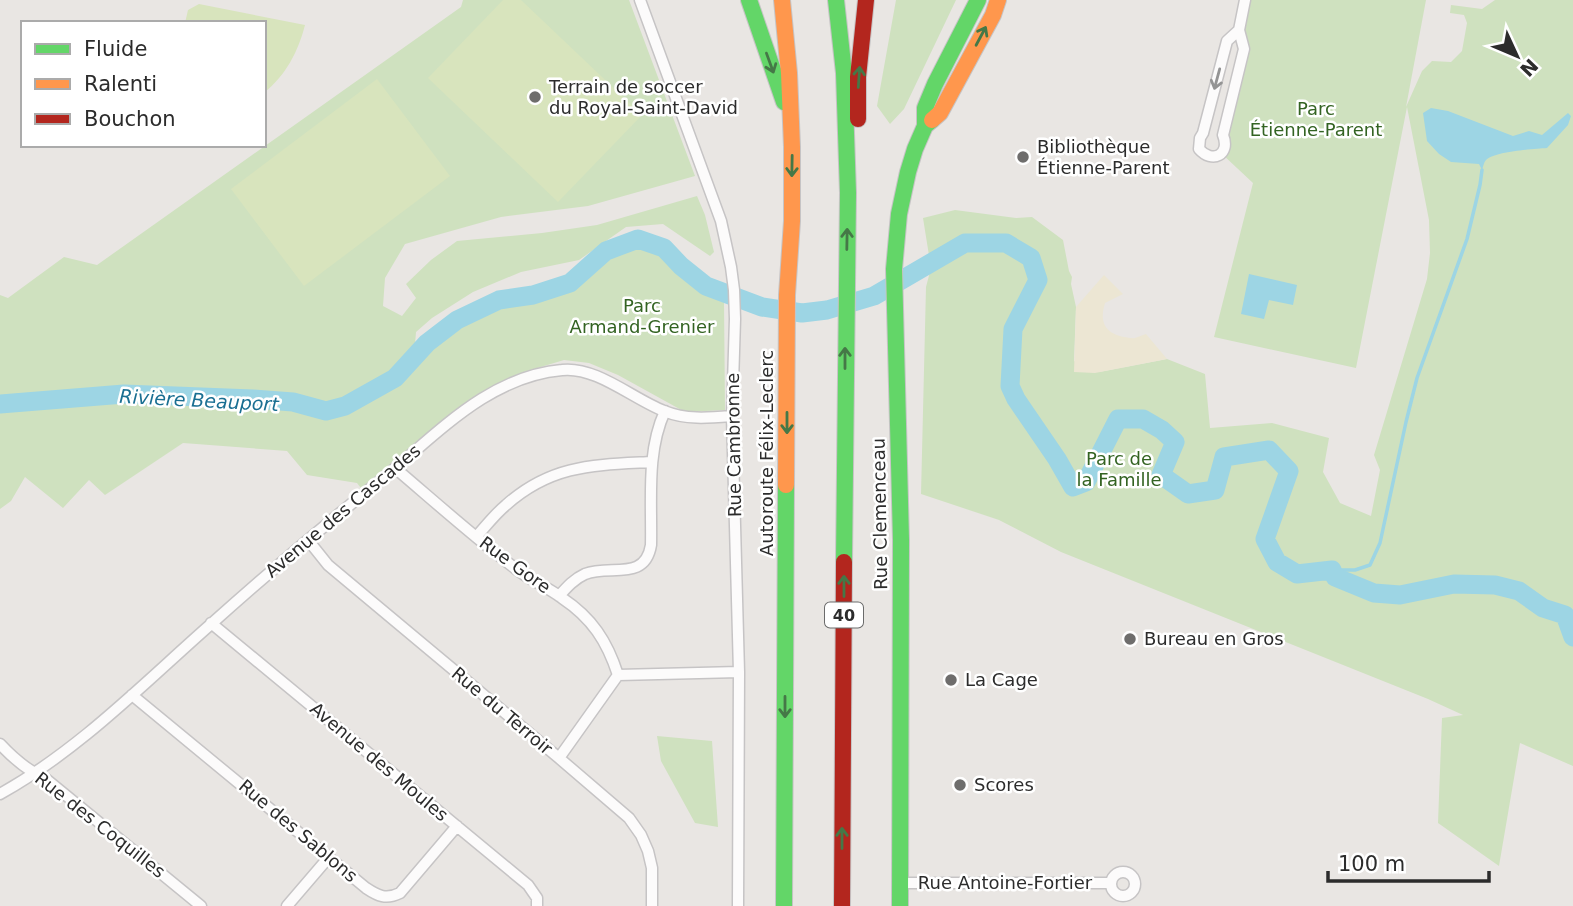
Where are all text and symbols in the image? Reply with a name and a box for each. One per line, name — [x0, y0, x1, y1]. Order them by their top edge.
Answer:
legend — [21, 21, 266, 147]
north arrow — [1482, 21, 1552, 91]
one-way arrow — [975, 26, 989, 46]
text: Fluide — [84, 37, 147, 61]
one-way arrow — [765, 51, 777, 73]
text: N — [1516, 54, 1543, 81]
one-way arrow — [853, 66, 866, 88]
one-way arrow — [1210, 67, 1223, 90]
text: Ralenti — [84, 72, 157, 96]
place label: Terrain de soccer du Royal-Saint-David — [548, 76, 738, 118]
marker: Terrain de soccer du Royal-Saint-David — [527, 89, 543, 105]
park label: Parc Étienne-Parent — [1250, 98, 1382, 140]
text: Bouchon — [84, 107, 176, 131]
place label: Bibliothèque Étienne-Parent — [1037, 136, 1170, 178]
marker: Bibliothèque Étienne-Parent — [1015, 149, 1031, 165]
one-way arrow — [785, 155, 799, 178]
one-way arrow — [840, 228, 853, 251]
park label: Parc Armand-Grenier — [570, 295, 715, 337]
one-way arrow — [838, 347, 852, 370]
street label: Autoroute Félix-Leclerc — [756, 350, 777, 556]
street label: Rue Cambronne — [722, 373, 745, 517]
water label: Rivière Beauport — [119, 385, 281, 415]
one-way arrow — [780, 411, 794, 434]
street label: Rue Clemenceau — [868, 438, 891, 590]
street label: Avenue des Cascades — [261, 440, 424, 582]
park label: Parc de la Famille — [1076, 448, 1162, 490]
street label: Rue Gore — [476, 532, 555, 597]
one-way arrow — [837, 575, 851, 598]
road number: 40 — [825, 602, 863, 628]
place label: Bureau en Gros — [1144, 628, 1284, 649]
marker: Bureau en Gros — [1122, 631, 1138, 647]
street label: Rue du Terroir — [448, 662, 557, 759]
place label: La Cage — [965, 669, 1038, 690]
marker: La Cage — [943, 672, 959, 688]
one-way arrow — [778, 695, 792, 718]
street label: Avenue des Moules — [306, 698, 453, 825]
street label: Rue des Coquilles — [31, 767, 170, 882]
place label: Scores — [974, 774, 1034, 795]
street label: Rue des Sablons — [235, 775, 362, 886]
marker: Scores — [952, 777, 968, 793]
one-way arrow — [836, 827, 849, 850]
scale bar — [1328, 839, 1489, 883]
text: 100 m — [1338, 852, 1405, 876]
street label: Rue Antoine-Fortier — [918, 872, 1093, 893]

